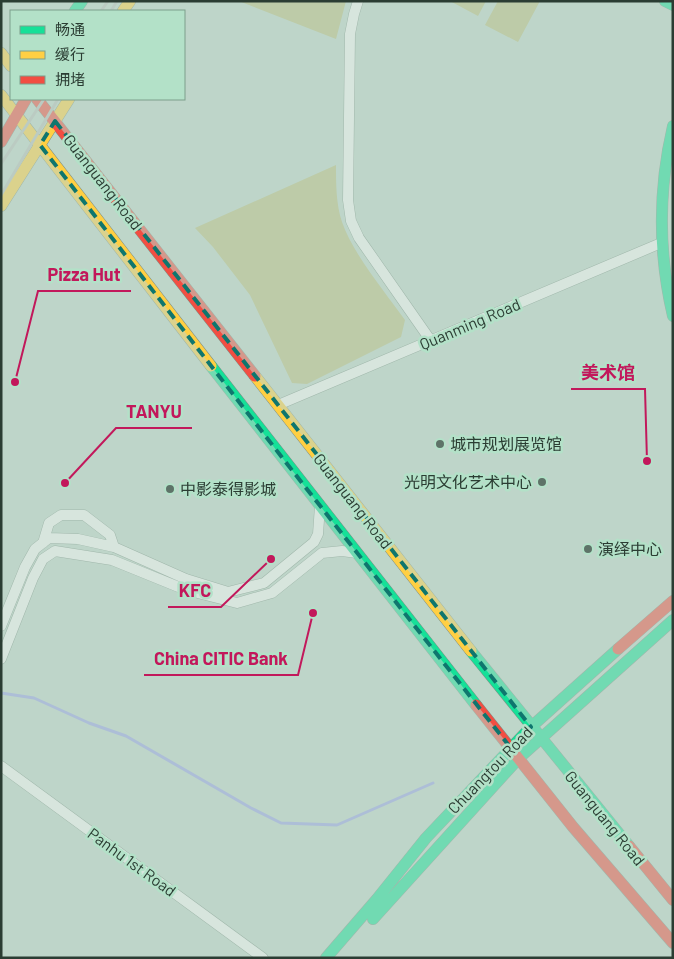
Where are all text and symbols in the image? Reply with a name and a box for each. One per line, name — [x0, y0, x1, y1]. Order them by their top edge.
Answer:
legend — [10, 10, 185, 100]
text: 畅通 — [55, 20, 85, 38]
text: 缓行 — [55, 45, 85, 63]
text: 拥堵 — [55, 70, 85, 88]
street label: Guanguang Road — [60, 130, 147, 233]
callout: Pizza Hut — [38, 258, 131, 291]
text: Pizza Hut — [48, 263, 121, 285]
street label: Quanming Road — [417, 294, 523, 353]
callout: 美术馆 — [571, 356, 645, 389]
text: 美术馆 — [581, 361, 635, 383]
callout: TANYU — [116, 395, 192, 428]
text: TANYU — [126, 400, 182, 422]
place label: 城市规划展览馆 — [450, 434, 562, 453]
marker: 城市规划展览馆 — [434, 438, 446, 450]
street label: Guanguang Road — [310, 449, 397, 552]
place label: 光明文化艺术中心 — [404, 472, 532, 491]
marker: 光明文化艺术中心 — [536, 476, 548, 488]
place label: 中影泰得影城 — [180, 479, 276, 498]
marker: 中影泰得影城 — [164, 483, 176, 495]
place label: 演绎中心 — [598, 539, 662, 558]
marker: 演绎中心 — [582, 543, 594, 555]
callout: KFC — [168, 574, 221, 607]
text: KFC — [179, 579, 211, 601]
callout: China CITIC Bank — [144, 642, 298, 675]
text: China CITIC Bank — [154, 647, 288, 669]
street label: Chuangtou Road — [443, 722, 536, 817]
street label: Guanguang Road — [561, 767, 649, 869]
street label: Panhu 1st Road — [85, 823, 180, 900]

